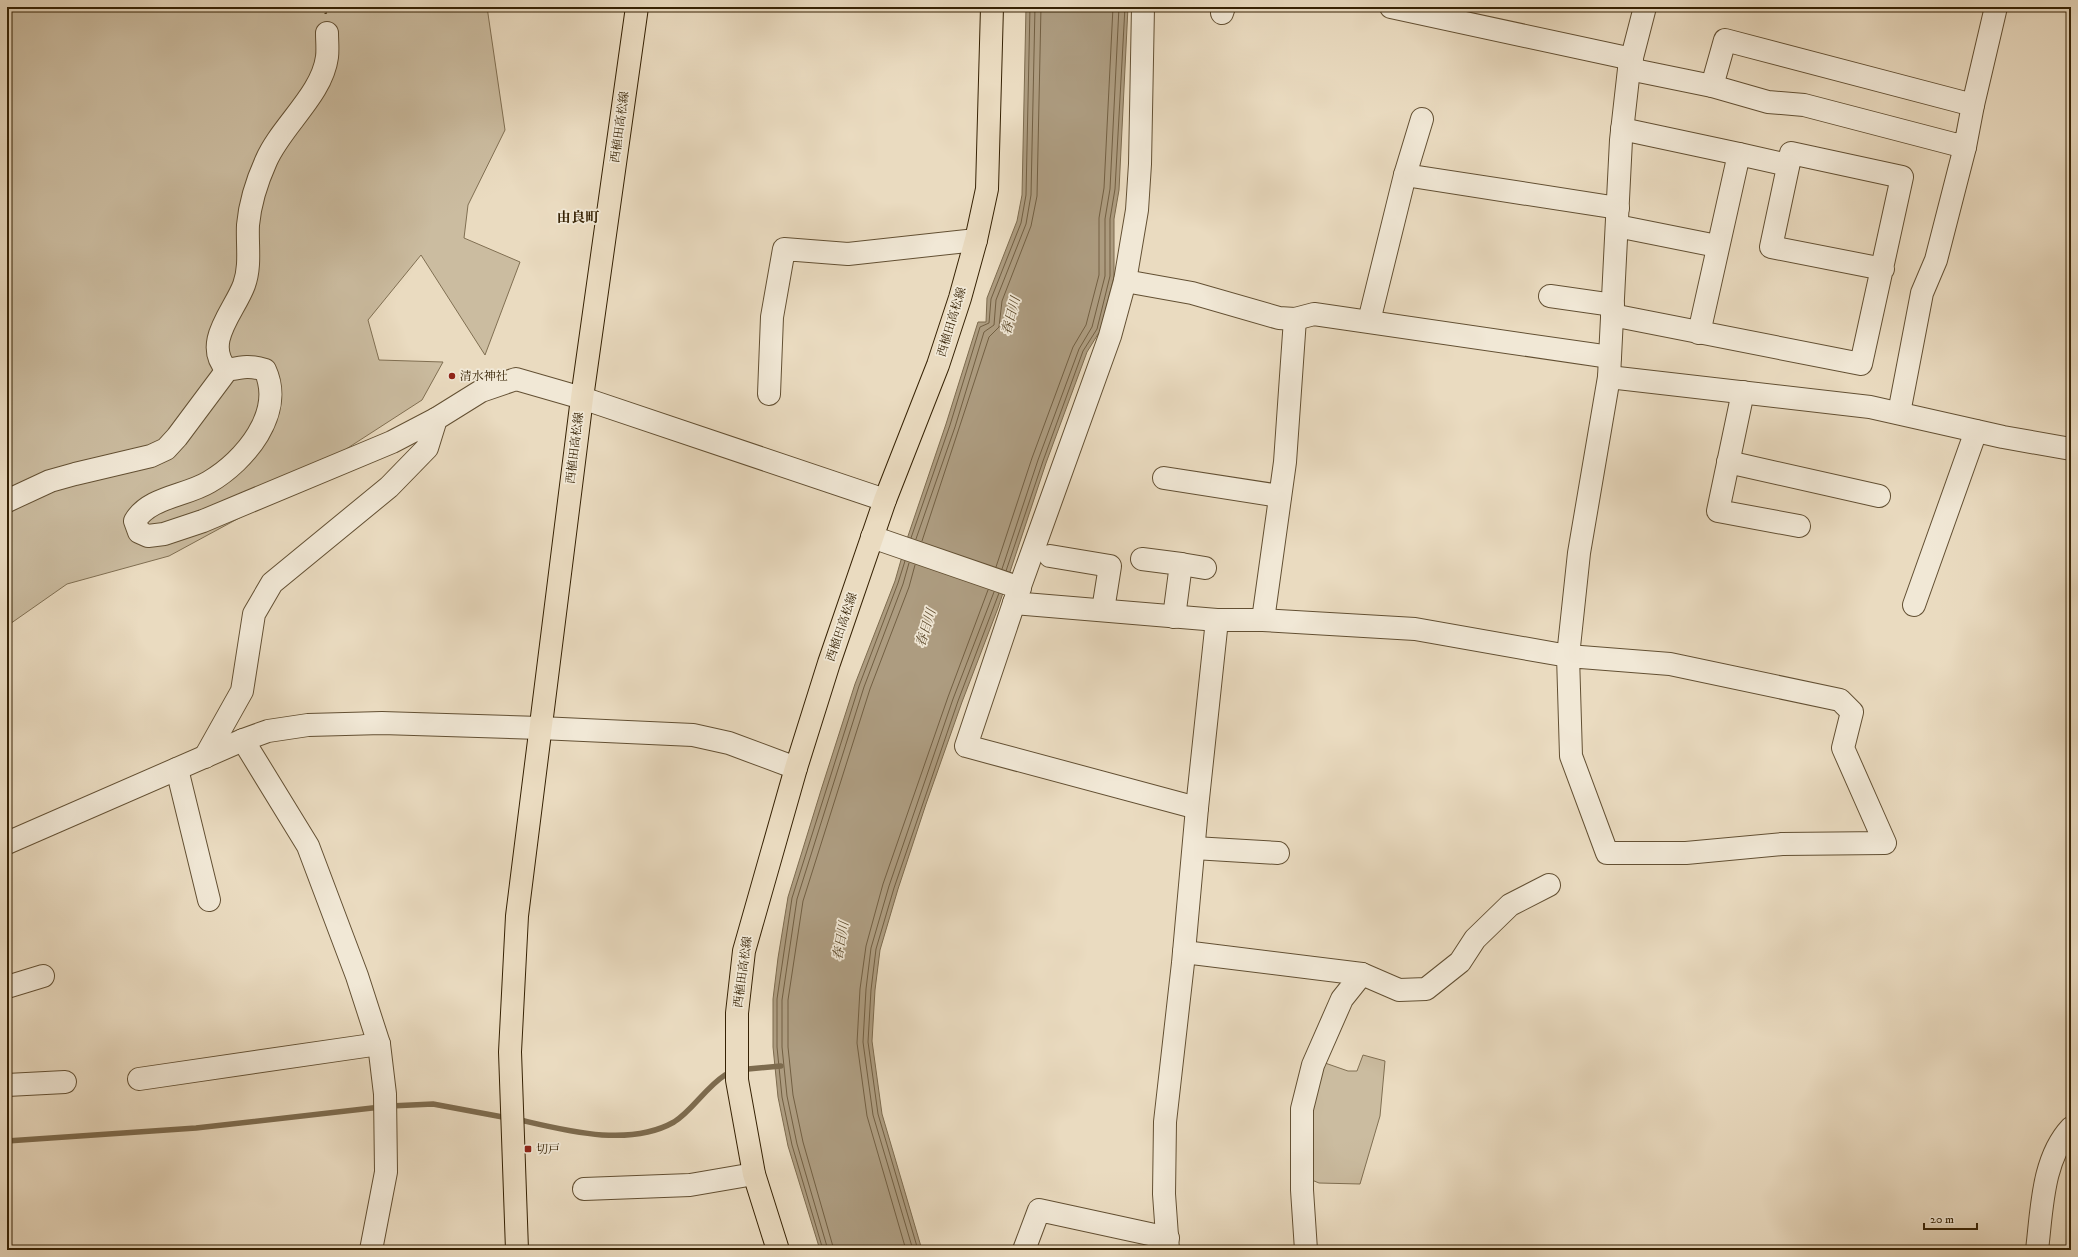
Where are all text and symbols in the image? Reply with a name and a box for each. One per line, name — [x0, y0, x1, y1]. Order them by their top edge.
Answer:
street label: 西植田高松線 — [608, 90, 632, 164]
district label: 由良町 — [557, 209, 600, 227]
street label: 西植田高松線 — [934, 285, 970, 359]
water label: 春日川 — [998, 293, 1024, 337]
place label: 清水神社 — [460, 369, 508, 384]
marker: 清水神社 — [447, 371, 457, 381]
street label: 西植田高松線 — [563, 411, 587, 485]
street label: 西植田高松線 — [823, 591, 861, 663]
water label: 春日川 — [913, 605, 940, 649]
water label: 春日川 — [830, 918, 853, 962]
street label: 西植田高松線 — [731, 935, 755, 1009]
place label: 切戸 — [536, 1142, 560, 1157]
marker: 切戸 — [523, 1144, 533, 1154]
scale bar — [1924, 1205, 1977, 1231]
text: 20 m — [1930, 1212, 1954, 1227]

